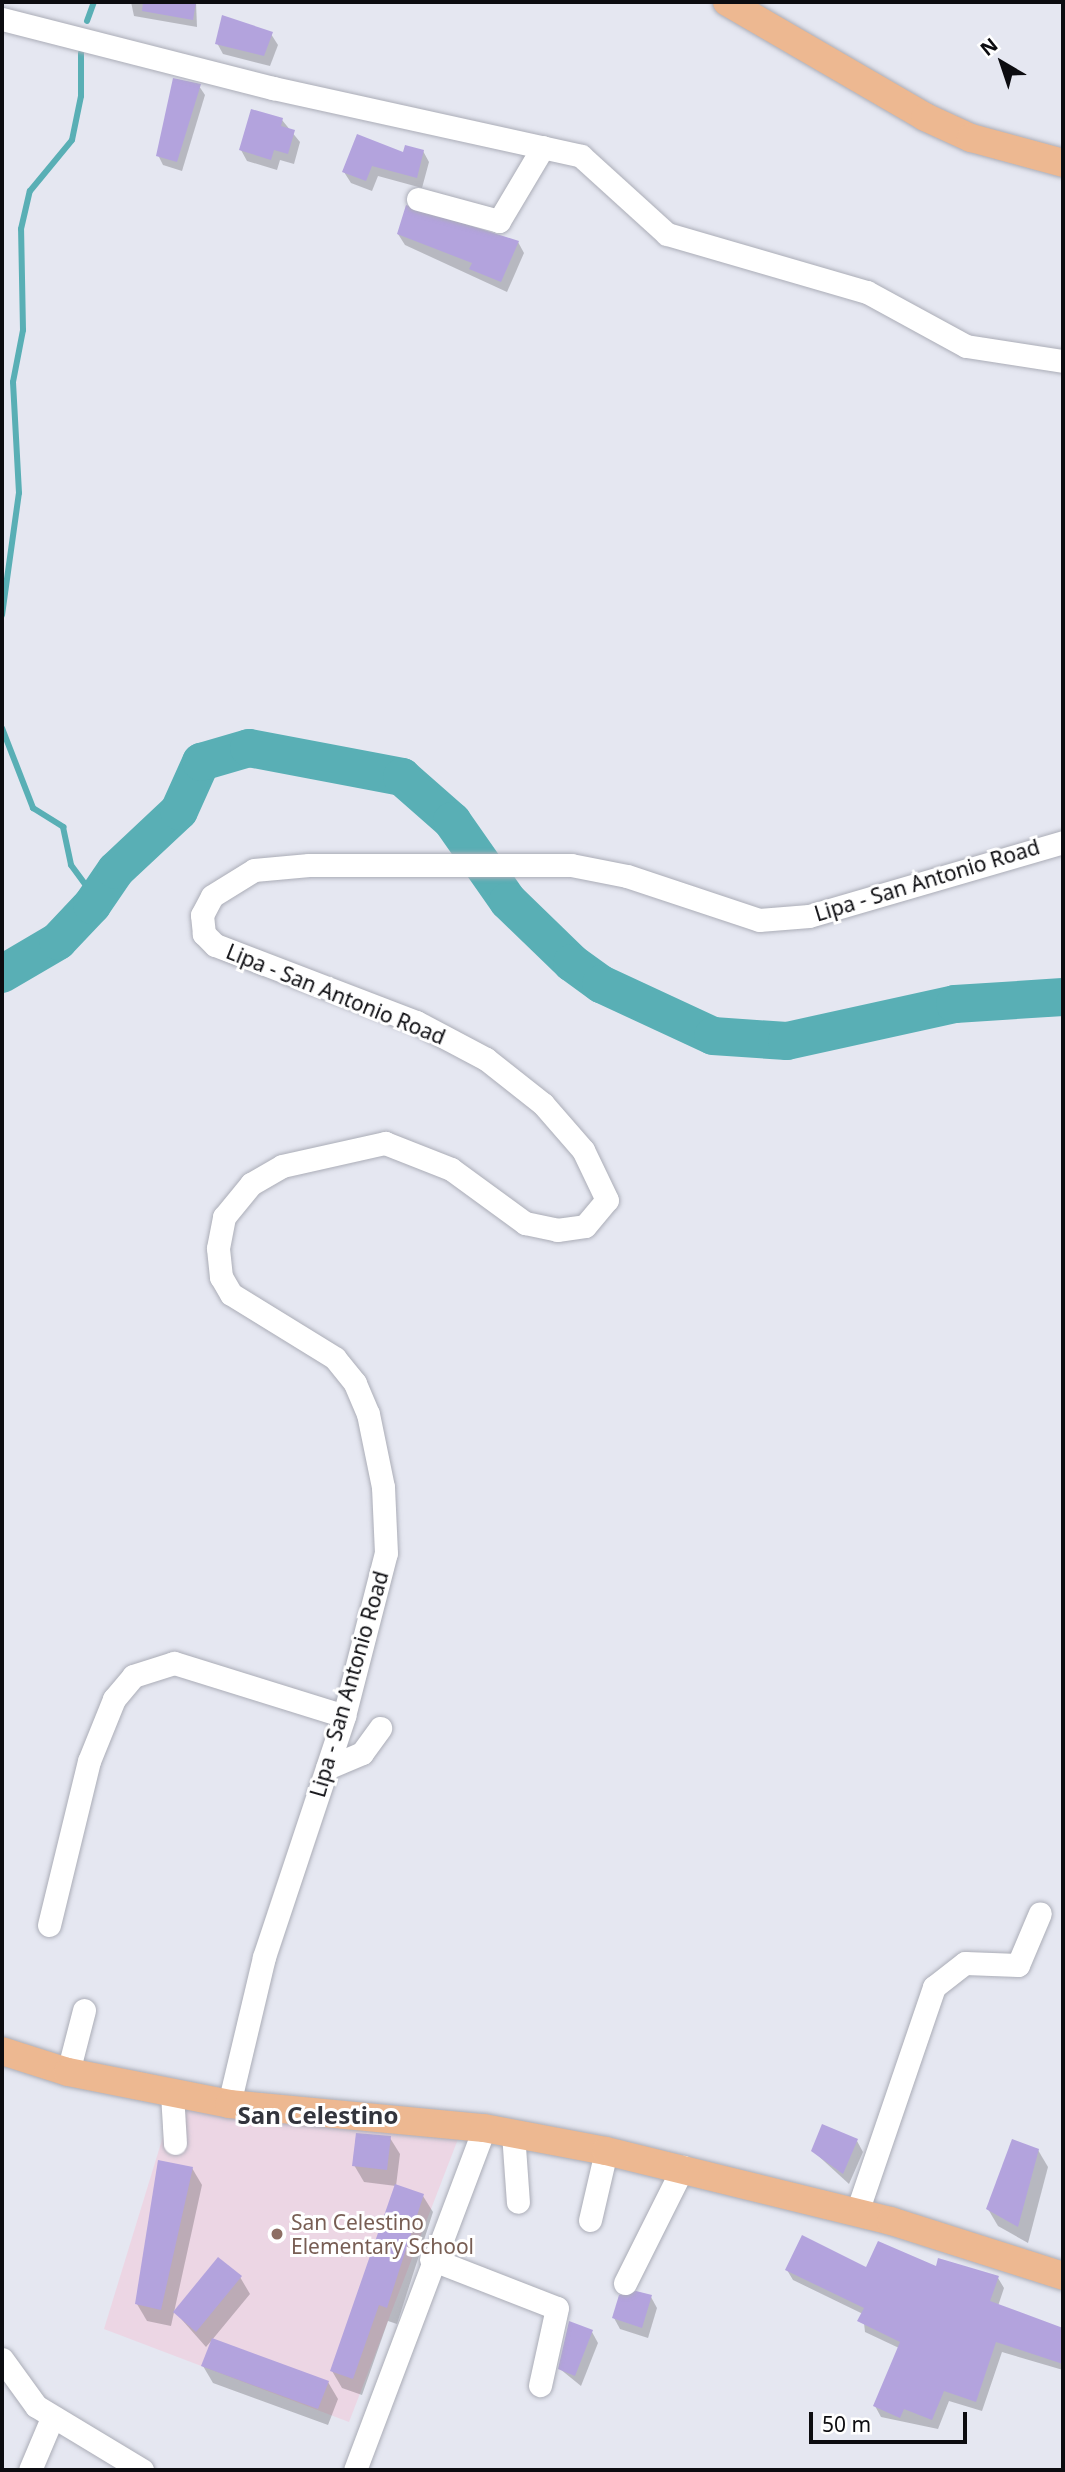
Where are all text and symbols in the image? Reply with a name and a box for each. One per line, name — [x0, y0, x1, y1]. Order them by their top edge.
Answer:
north arrow — [967, 28, 1037, 98]
text: N — [975, 32, 1003, 62]
street label: Lipa - San Antonio Road — [811, 834, 1043, 926]
street label: Lipa - San Antonio Road — [223, 938, 449, 1050]
street label: Lipa - San Antonio Road — [305, 1568, 393, 1800]
district label: San Celestino — [238, 2101, 398, 2129]
place label: San Celestino Elementary School — [291, 2209, 474, 2259]
marker: San Celestino Elementary School — [269, 2226, 285, 2242]
scale bar — [813, 2398, 970, 2442]
text: 50 m — [822, 2410, 871, 2438]

